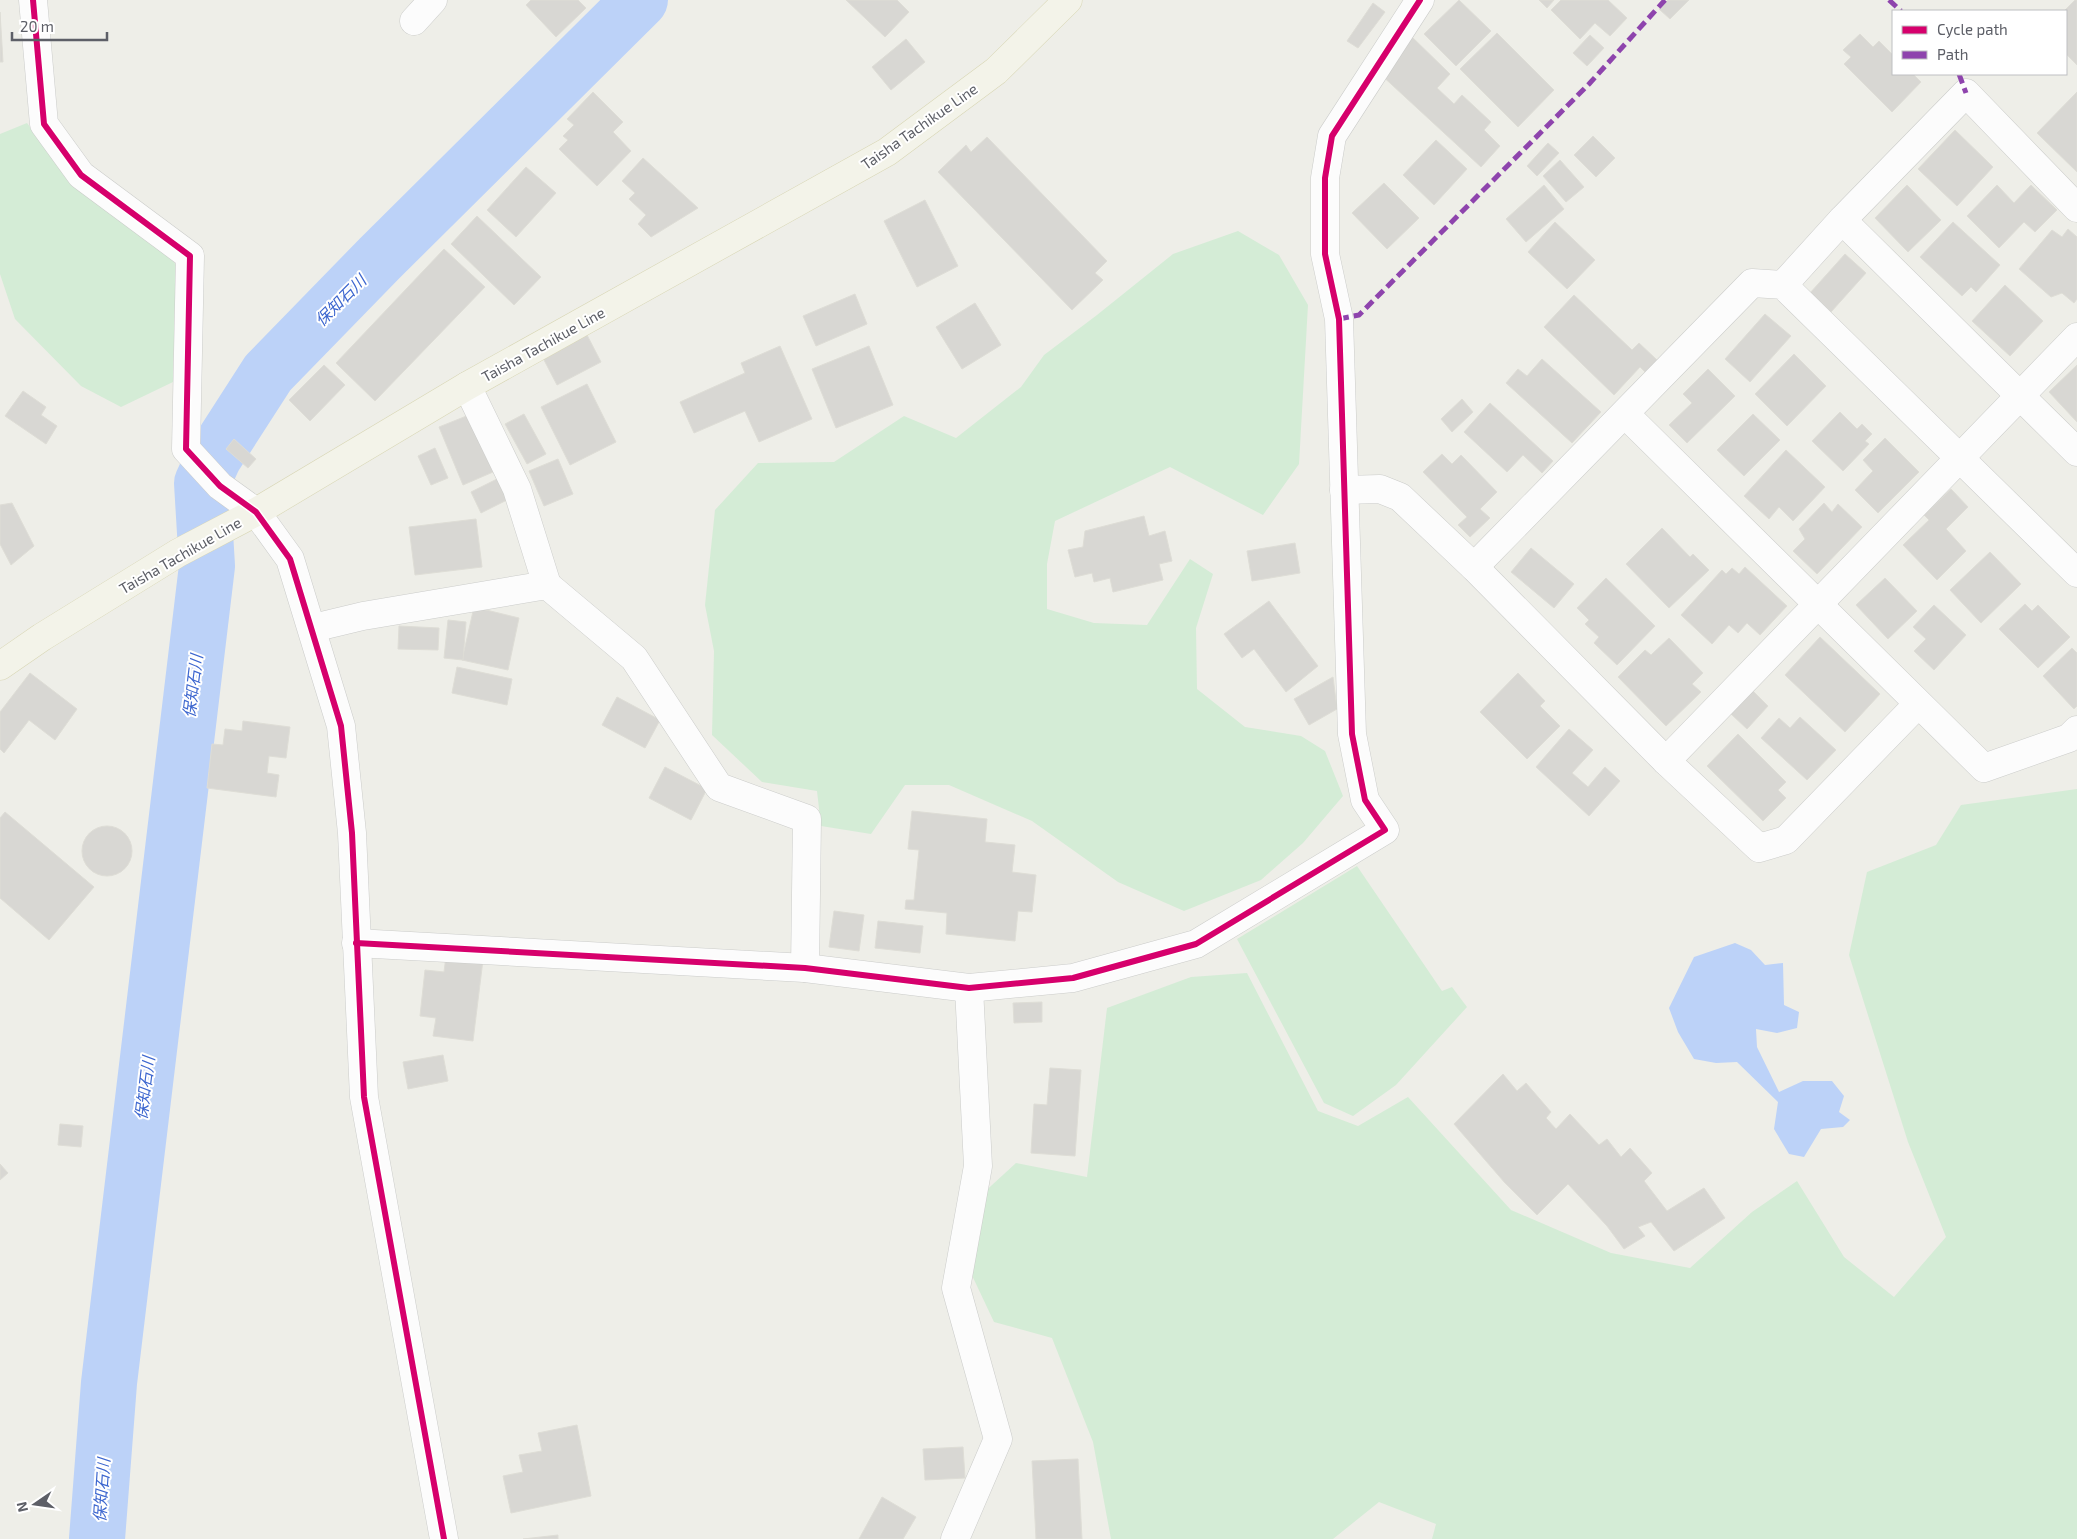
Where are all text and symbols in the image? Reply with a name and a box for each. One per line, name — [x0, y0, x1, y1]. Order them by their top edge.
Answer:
scale bar — [12, 10, 108, 42]
legend — [1892, 10, 2067, 75]
text: 20 m — [20, 17, 54, 35]
text: Cycle path — [1937, 20, 2008, 38]
text: Path — [1937, 45, 1968, 63]
street label: Taisha Tachikue Line — [857, 79, 981, 173]
water label: 保知石川 — [311, 269, 371, 329]
street label: Taisha Tachikue Line — [478, 303, 608, 385]
street label: Taisha Tachikue Line — [116, 513, 244, 597]
water label: 保知石川 — [179, 651, 206, 719]
water label: 保知石川 — [131, 1053, 158, 1121]
water label: 保知石川 — [89, 1455, 113, 1523]
north arrow — [10, 1479, 60, 1529]
text: N — [12, 1500, 31, 1514]

